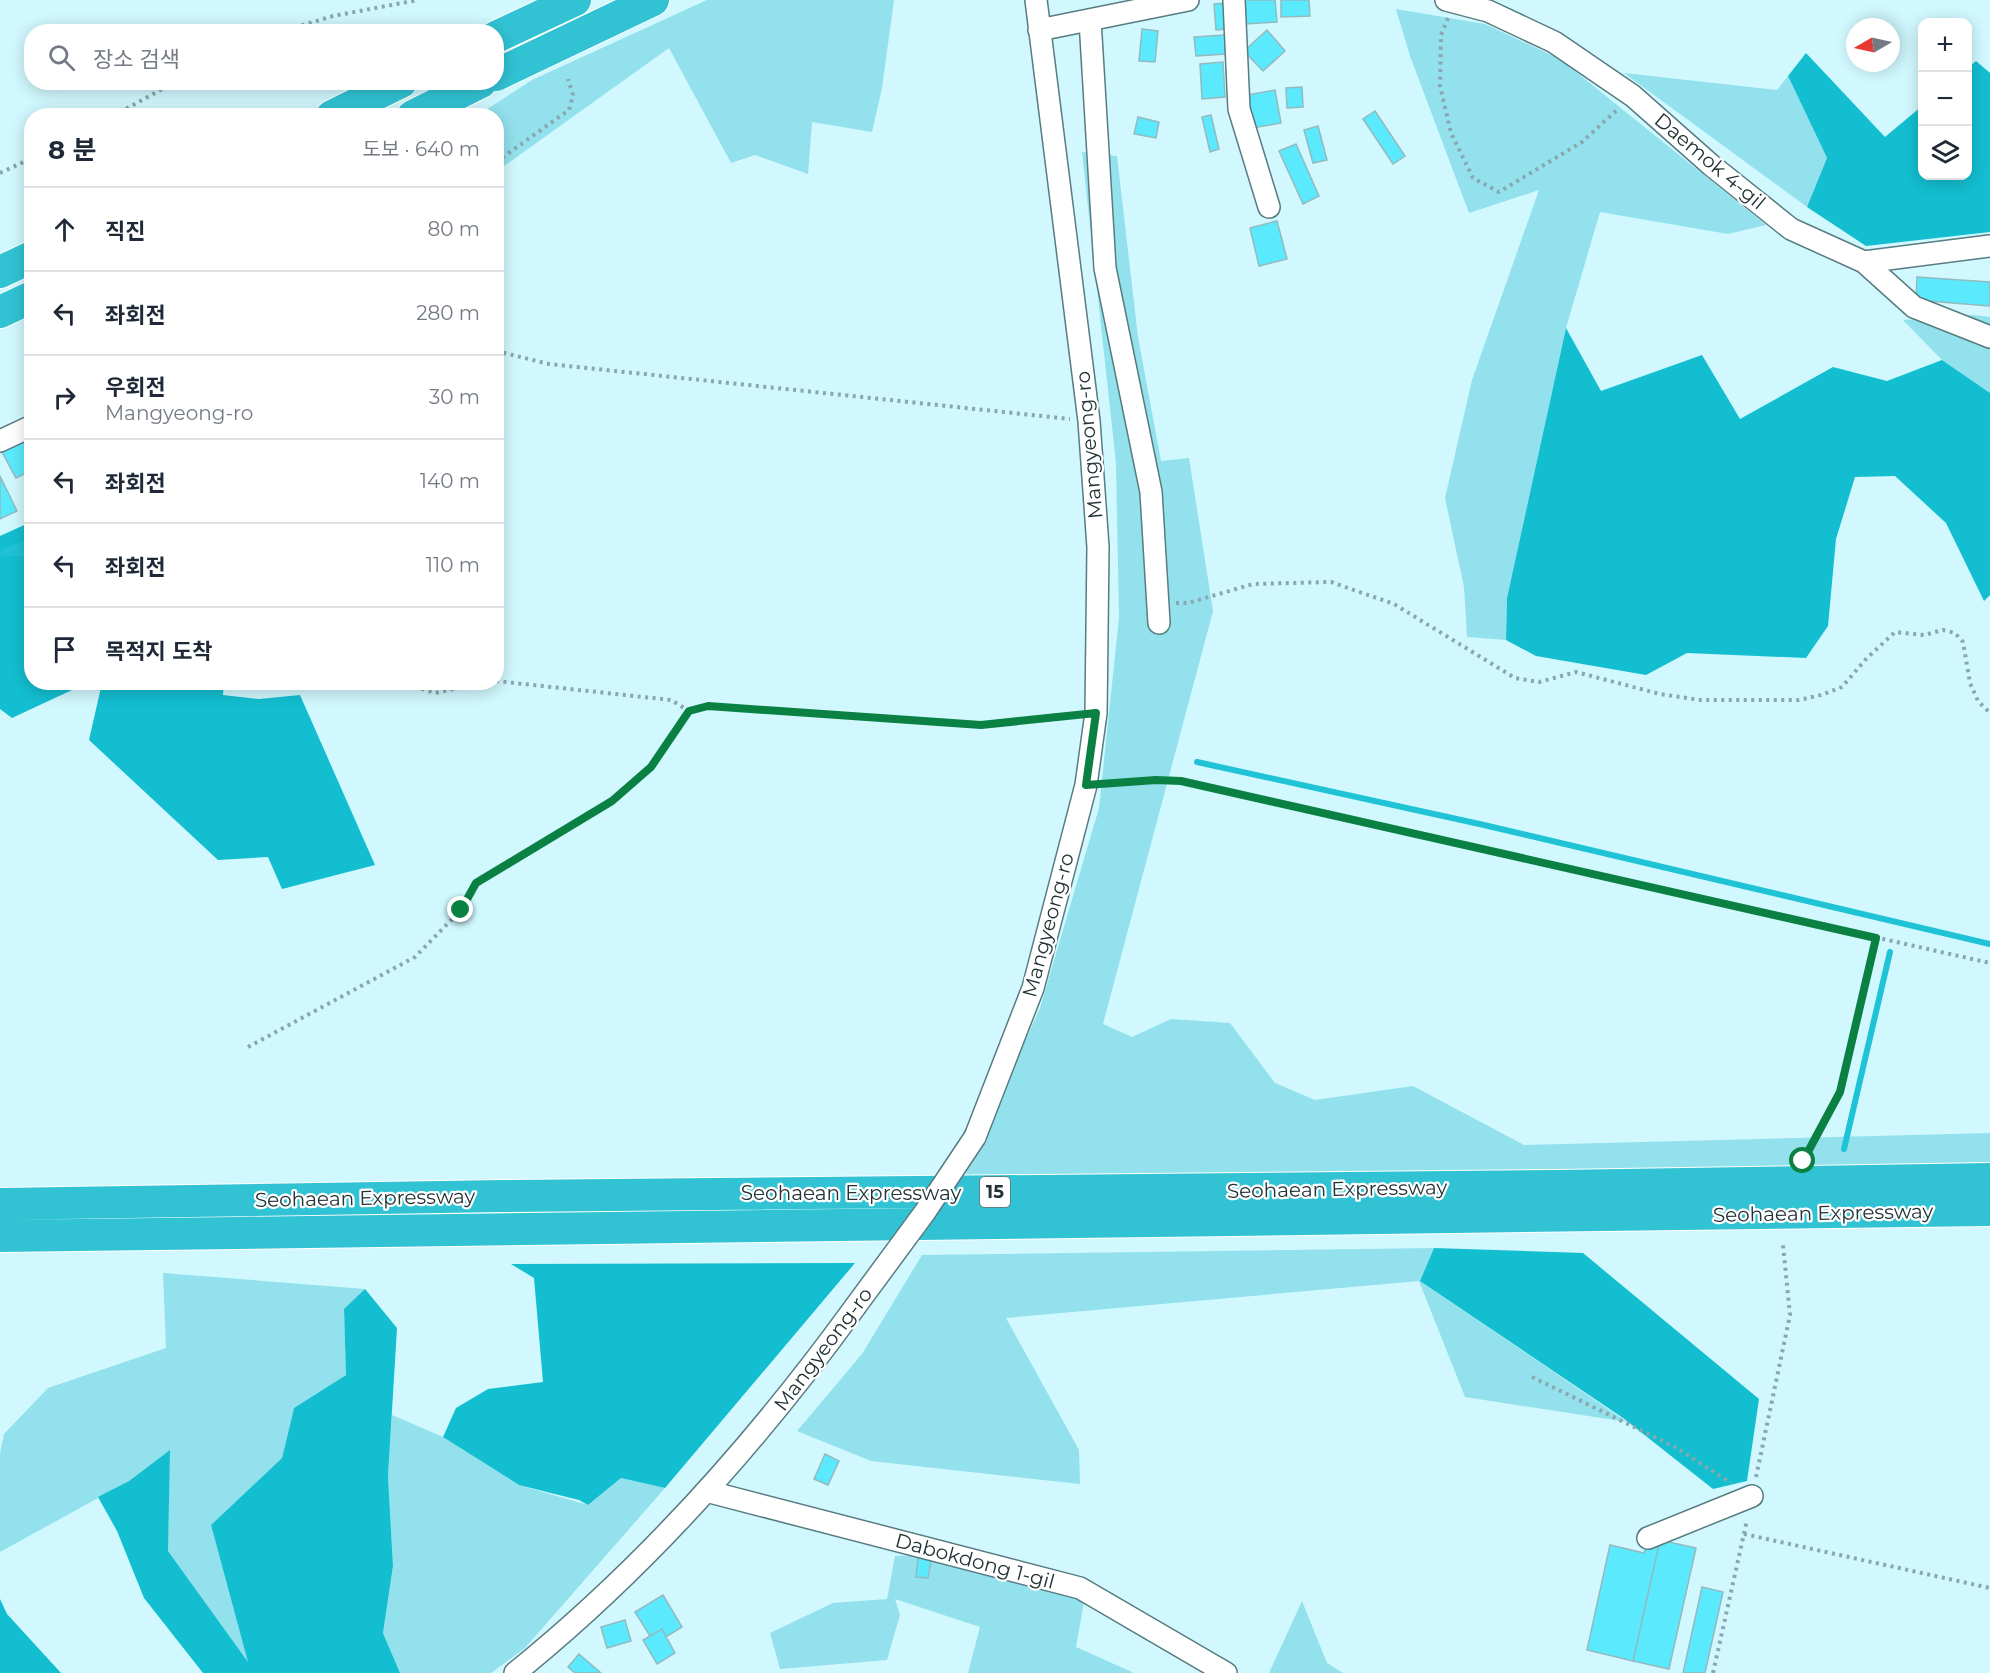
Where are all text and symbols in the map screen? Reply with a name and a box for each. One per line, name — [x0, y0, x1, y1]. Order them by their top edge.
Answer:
north arrow — [1846, 18, 1900, 72]
map controls — [1918, 18, 1972, 180]
button: + — [1918, 18, 1972, 72]
search box — [24, 24, 504, 90]
icon: search — [45, 41, 78, 74]
text: 장소 검색 — [93, 46, 180, 73]
button: − — [1918, 72, 1972, 126]
street label: Daemok 4-gil — [1650, 108, 1770, 214]
button: layers — [1918, 126, 1972, 180]
text: 8 분 — [48, 134, 96, 166]
text: 도보 · 640 m — [363, 137, 480, 161]
icon: ahead — [48, 213, 81, 246]
text: 80 m — [428, 217, 480, 241]
text: 직진 — [105, 218, 145, 245]
icon: left — [48, 297, 81, 330]
text: 280 m — [416, 301, 480, 325]
text: 좌회전 — [105, 302, 166, 329]
street label: Mangyeong-ro — [1071, 370, 1107, 520]
text: 우회전 — [105, 374, 166, 401]
icon: right — [48, 381, 81, 414]
text: 30 m — [429, 385, 480, 409]
text: Mangyeong-ro — [105, 401, 253, 425]
icon: left — [48, 465, 81, 498]
text: 140 m — [420, 469, 480, 493]
text: 좌회전 — [105, 470, 166, 497]
icon: left — [48, 549, 81, 582]
text: 110 m — [426, 553, 480, 577]
text: 좌회전 — [105, 554, 166, 581]
icon: arrive — [48, 633, 81, 666]
text: 목적지 도착 — [105, 638, 212, 665]
street label: Mangyeong-ro — [1017, 850, 1079, 1000]
route end — [447, 896, 473, 922]
route start — [1789, 1147, 1815, 1173]
street label: Seohaean Expressway — [1227, 1175, 1448, 1203]
road number: 15 — [980, 1177, 1010, 1207]
street label: Seohaean Expressway — [741, 1181, 961, 1205]
street label: Seohaean Expressway — [255, 1184, 476, 1212]
street label: Seohaean Expressway — [1713, 1199, 1934, 1227]
street label: Mangyeong-ro — [769, 1283, 877, 1415]
street label: Dabokdong 1-gil — [893, 1528, 1057, 1594]

